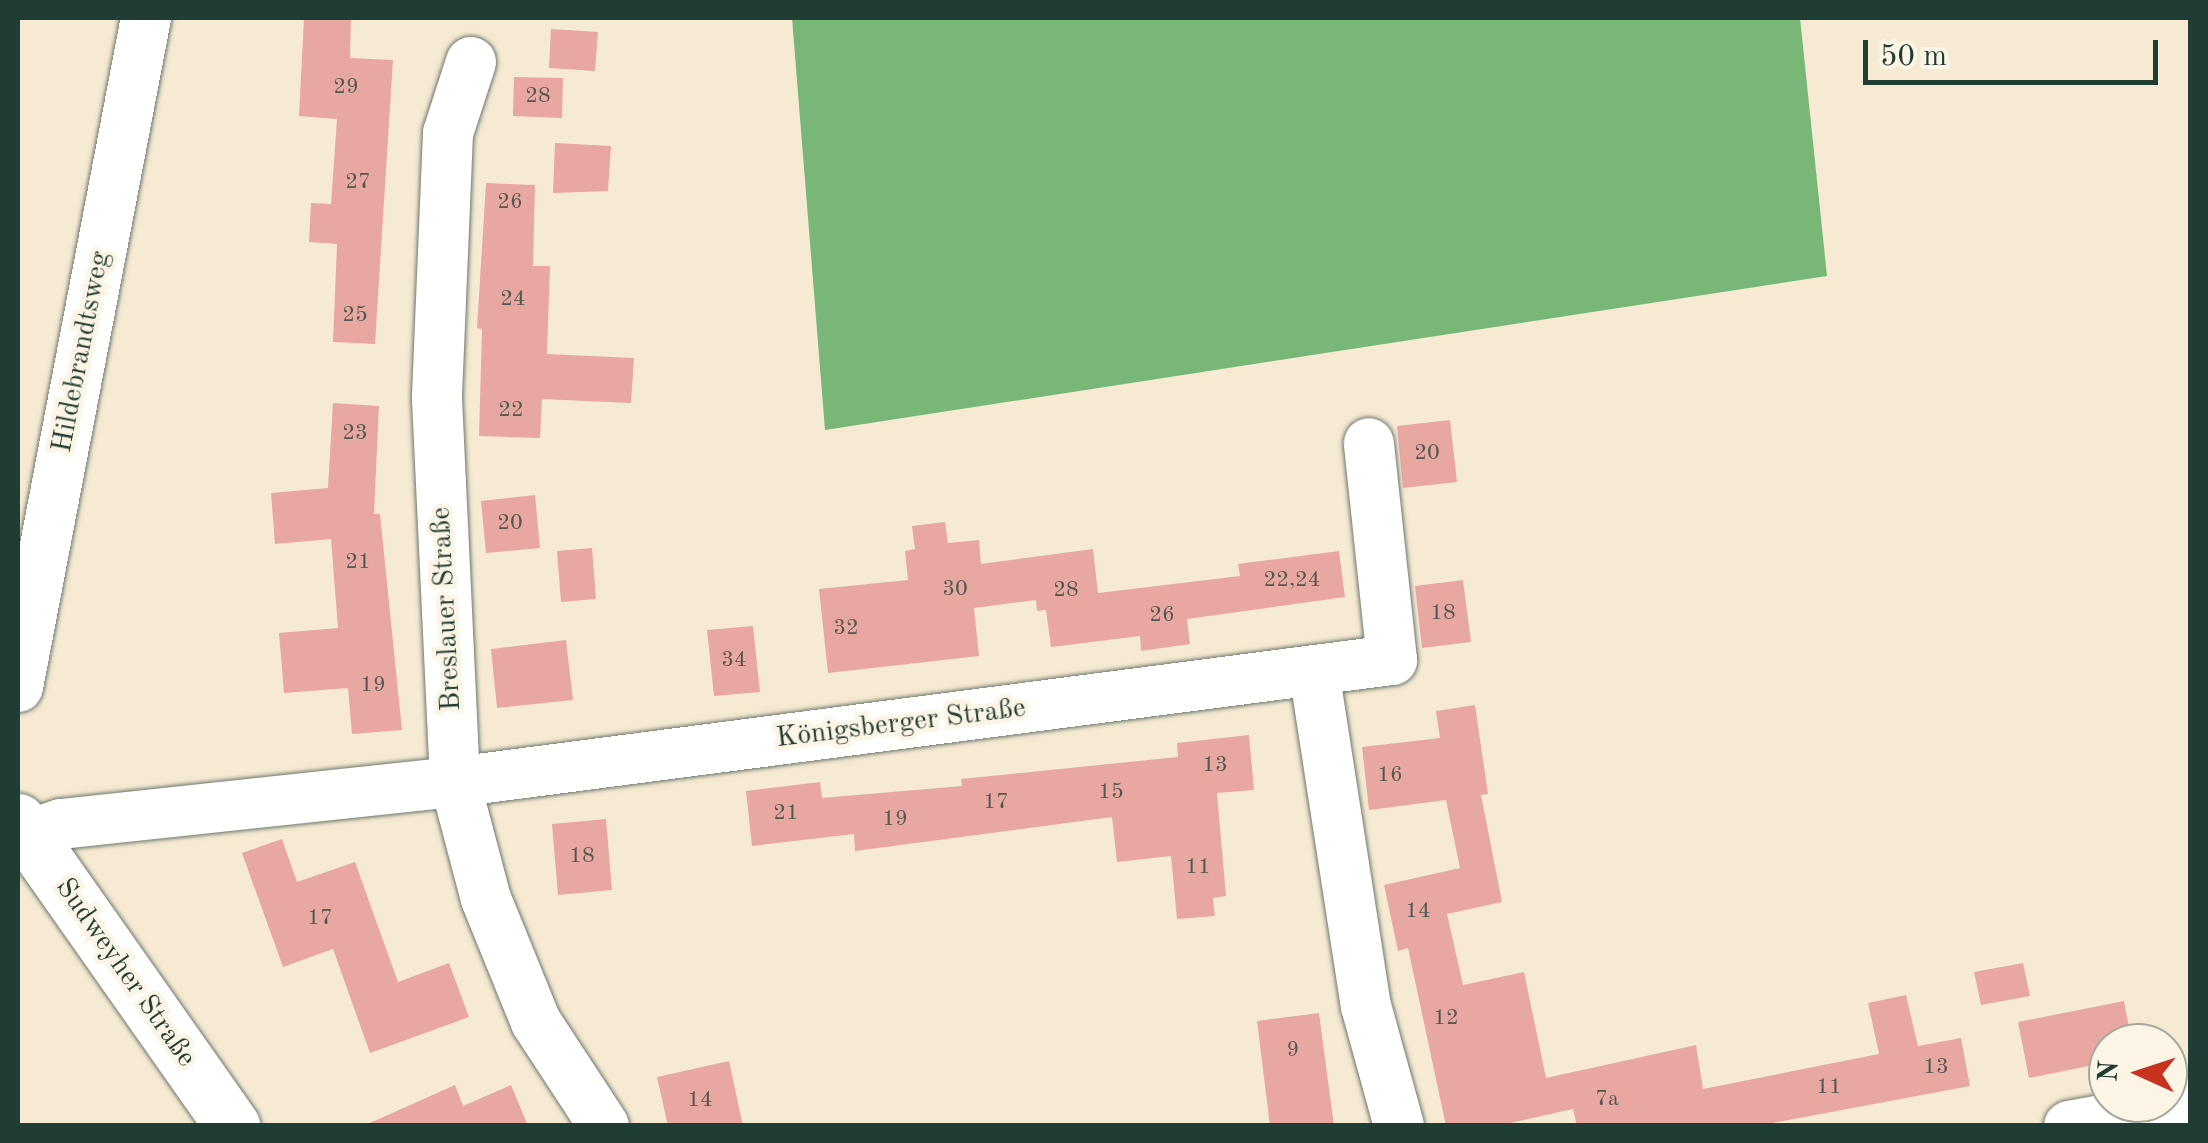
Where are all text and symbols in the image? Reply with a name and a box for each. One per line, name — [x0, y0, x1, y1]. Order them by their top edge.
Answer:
scale bar — [1868, 20, 2163, 82]
text: 50 m — [1880, 42, 1947, 72]
house number: 29 — [333, 75, 359, 101]
house number: 28 — [525, 84, 551, 110]
house number: 27 — [345, 170, 371, 196]
house number: 26 — [497, 190, 523, 216]
street label: Hildebrandtsweg — [46, 248, 118, 456]
house number: 24 — [500, 287, 526, 313]
house number: 25 — [342, 303, 368, 329]
house number: 22 — [498, 398, 524, 424]
house number: 23 — [342, 421, 368, 447]
house number: 20 — [1414, 441, 1440, 467]
street label: Breslauer Straße — [425, 506, 469, 712]
house number: 20 — [497, 511, 523, 537]
house number: 21 — [345, 550, 371, 576]
house number: 22,24 — [1263, 568, 1321, 594]
house number: 30 — [942, 577, 968, 603]
house number: 28 — [1053, 578, 1079, 604]
house number: 18 — [1430, 601, 1456, 627]
house number: 26 — [1149, 603, 1175, 629]
house number: 32 — [833, 616, 859, 642]
house number: 34 — [721, 648, 747, 674]
house number: 19 — [360, 673, 386, 699]
street label: Königsberger Straße — [774, 692, 1028, 756]
house number: 13 — [1202, 753, 1228, 779]
house number: 16 — [1377, 763, 1403, 789]
house number: 15 — [1098, 780, 1124, 806]
house number: 17 — [983, 790, 1009, 816]
house number: 21 — [773, 801, 799, 827]
house number: 19 — [882, 807, 908, 833]
house number: 18 — [569, 844, 595, 870]
house number: 11 — [1185, 855, 1211, 881]
street label: Sudweyher Straße — [47, 872, 203, 1074]
house number: 14 — [1405, 899, 1431, 925]
house number: 17 — [307, 906, 333, 932]
house number: 12 — [1433, 1006, 1459, 1032]
north arrow — [2088, 1023, 2188, 1123]
house number: 9 — [1287, 1038, 1299, 1064]
house number: 13 — [1923, 1055, 1949, 1081]
text: N — [2095, 1060, 2125, 1083]
house number: 11 — [1816, 1075, 1842, 1101]
house number: 7a — [1595, 1087, 1619, 1113]
house number: 14 — [687, 1088, 713, 1114]

